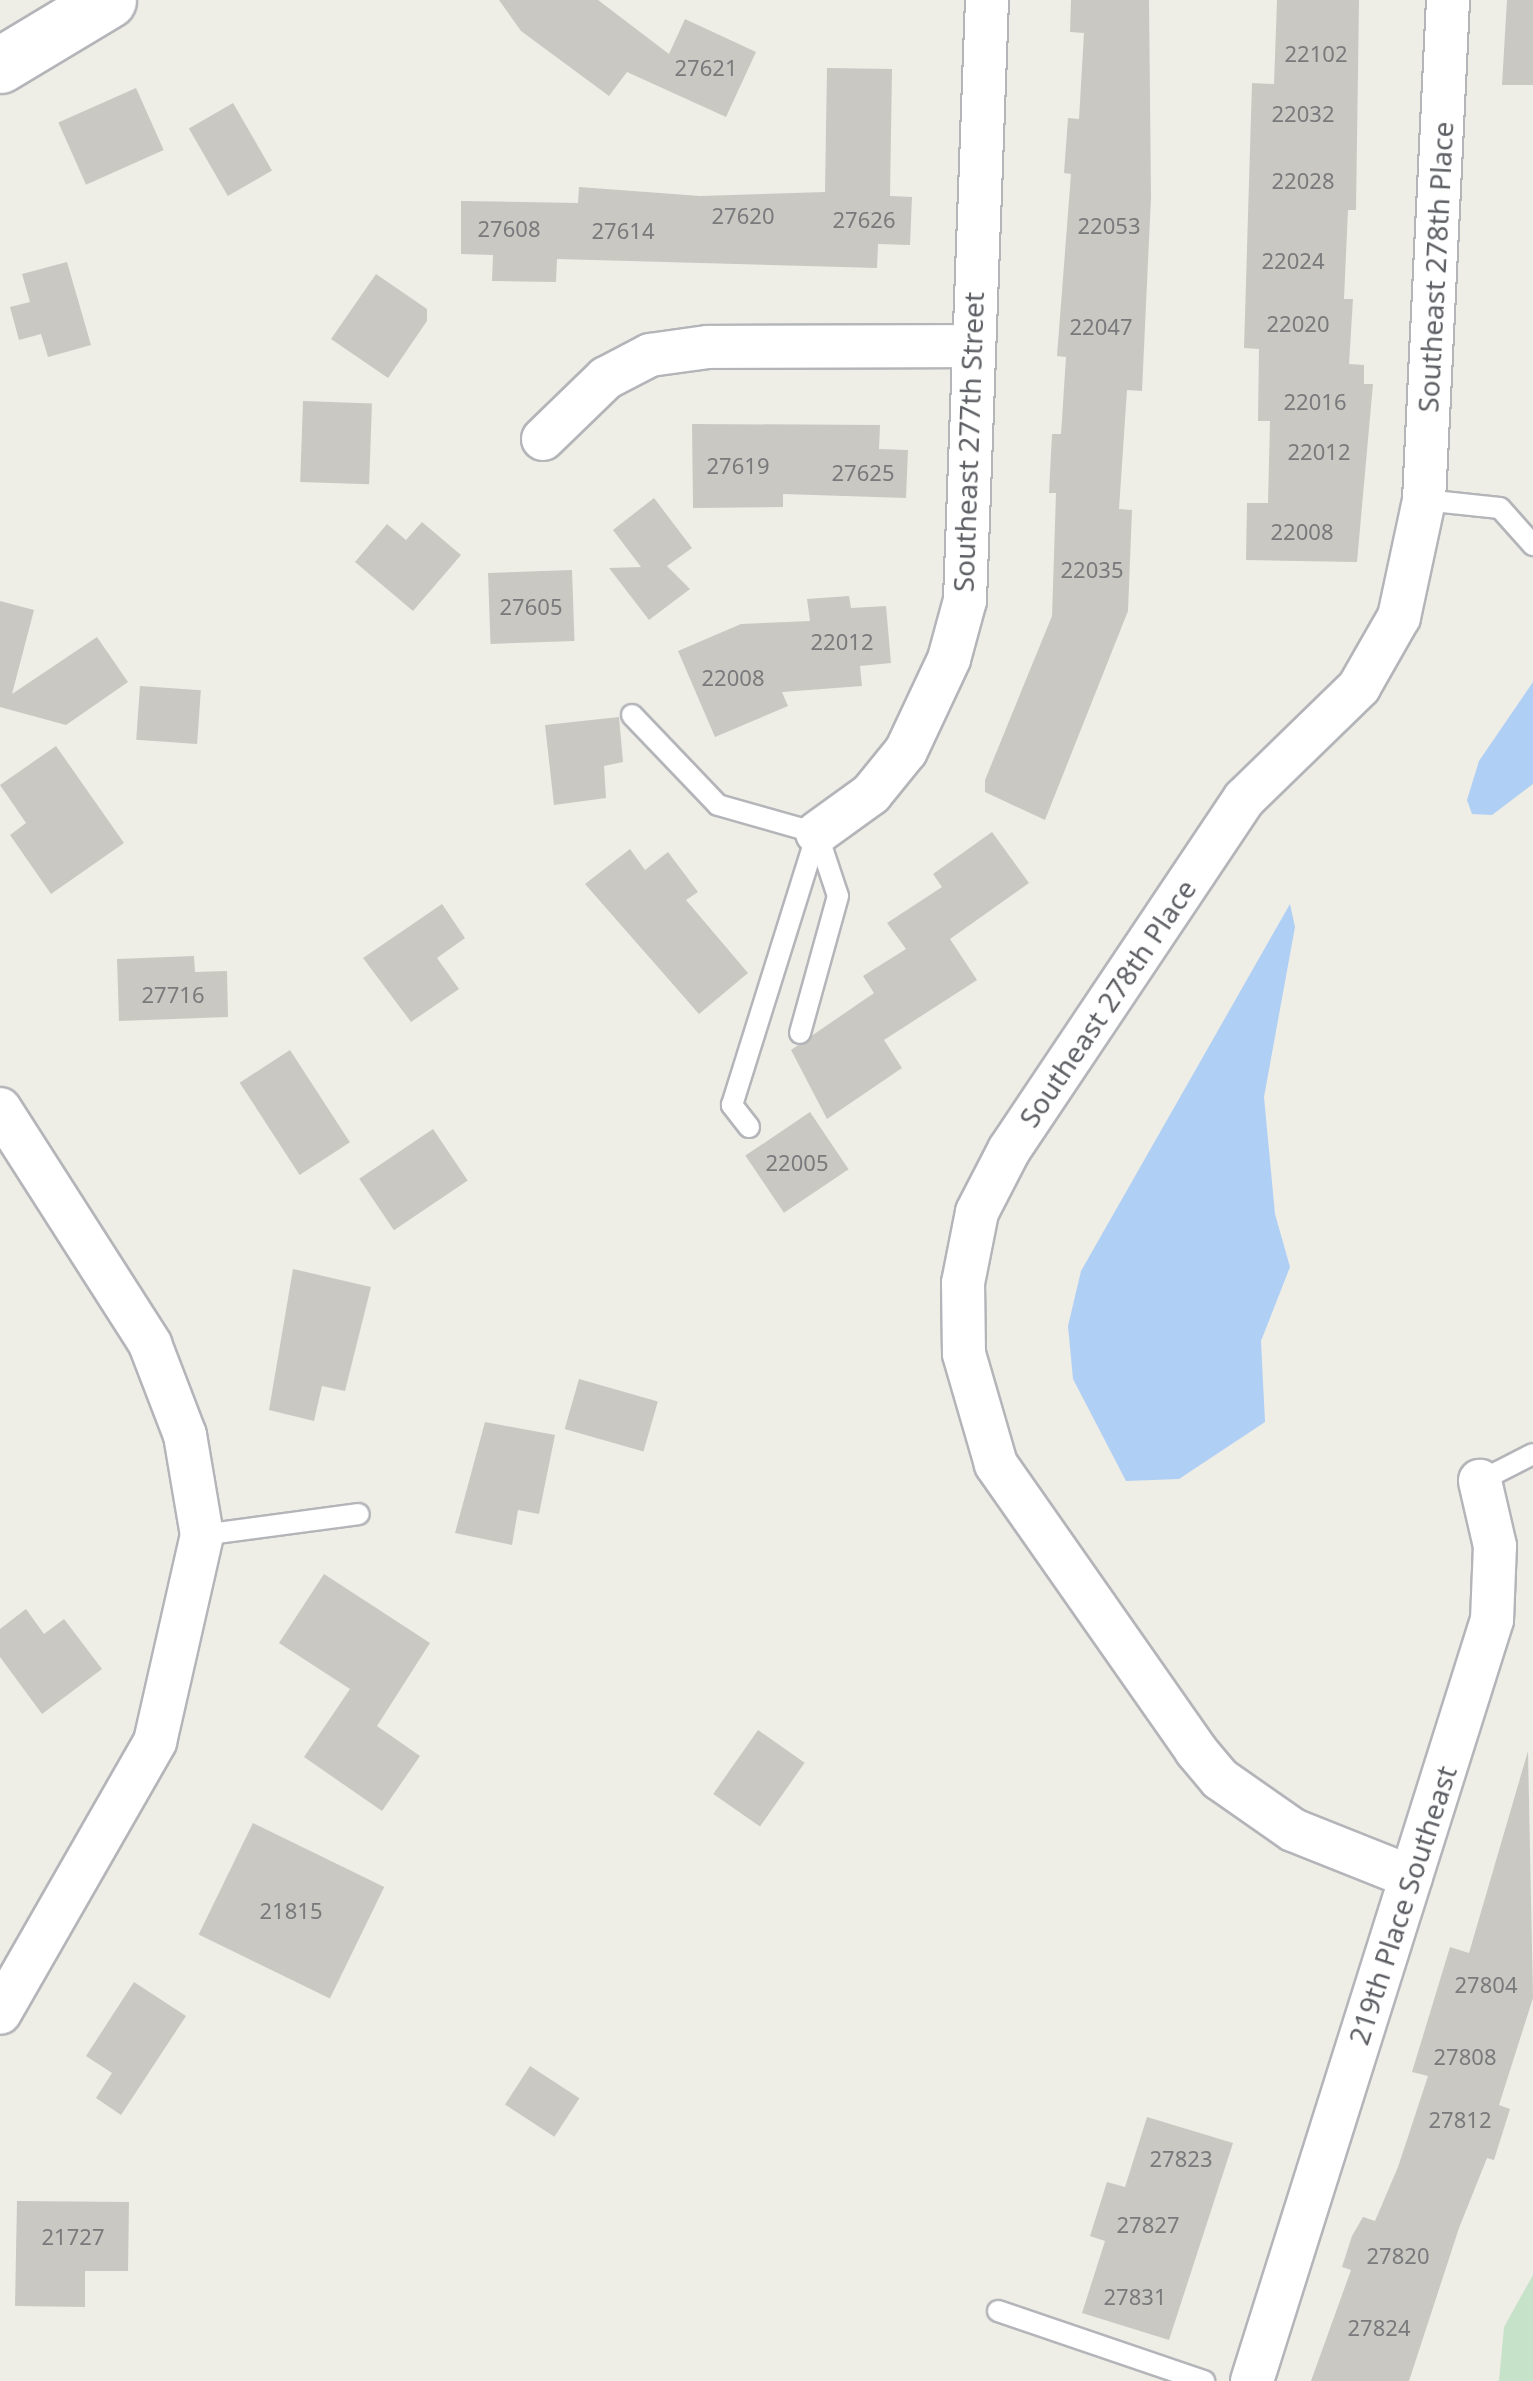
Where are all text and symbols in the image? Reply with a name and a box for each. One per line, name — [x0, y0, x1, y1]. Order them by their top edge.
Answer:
house number: 22102 — [1285, 41, 1347, 67]
house number: 27621 — [675, 55, 737, 81]
house number: 22032 — [1272, 101, 1334, 127]
street label: Southeast 278th Place — [1411, 121, 1459, 413]
house number: 22028 — [1272, 168, 1334, 194]
house number: 27620 — [712, 203, 774, 229]
house number: 27626 — [833, 207, 895, 233]
house number: 22053 — [1078, 213, 1140, 239]
house number: 27608 — [478, 216, 540, 242]
house number: 27614 — [592, 218, 654, 244]
house number: 22024 — [1262, 248, 1324, 274]
street label: Southeast 277th Street — [946, 291, 990, 593]
house number: 22020 — [1267, 311, 1329, 337]
house number: 22047 — [1070, 314, 1132, 340]
house number: 22016 — [1284, 389, 1346, 415]
house number: 22012 — [1288, 439, 1350, 465]
house number: 27619 — [707, 453, 769, 479]
house number: 27625 — [832, 460, 894, 486]
house number: 22008 — [1271, 519, 1333, 545]
house number: 22035 — [1061, 557, 1123, 583]
house number: 27605 — [500, 594, 562, 620]
house number: 22012 — [811, 629, 873, 655]
house number: 22008 — [702, 665, 764, 691]
street label: Southeast 278th Place — [1012, 873, 1202, 1133]
house number: 27716 — [142, 982, 204, 1008]
house number: 22005 — [766, 1150, 828, 1176]
street label: 219th Place Southeast — [1341, 1761, 1463, 2049]
house number: 21815 — [260, 1898, 322, 1924]
house number: 27804 — [1455, 1972, 1517, 1998]
house number: 27808 — [1434, 2044, 1496, 2070]
house number: 27812 — [1429, 2107, 1491, 2133]
house number: 27823 — [1150, 2146, 1212, 2172]
house number: 27827 — [1117, 2212, 1179, 2238]
house number: 21727 — [42, 2224, 104, 2250]
house number: 27820 — [1367, 2243, 1429, 2269]
house number: 27831 — [1104, 2284, 1166, 2310]
house number: 27824 — [1348, 2315, 1410, 2341]

